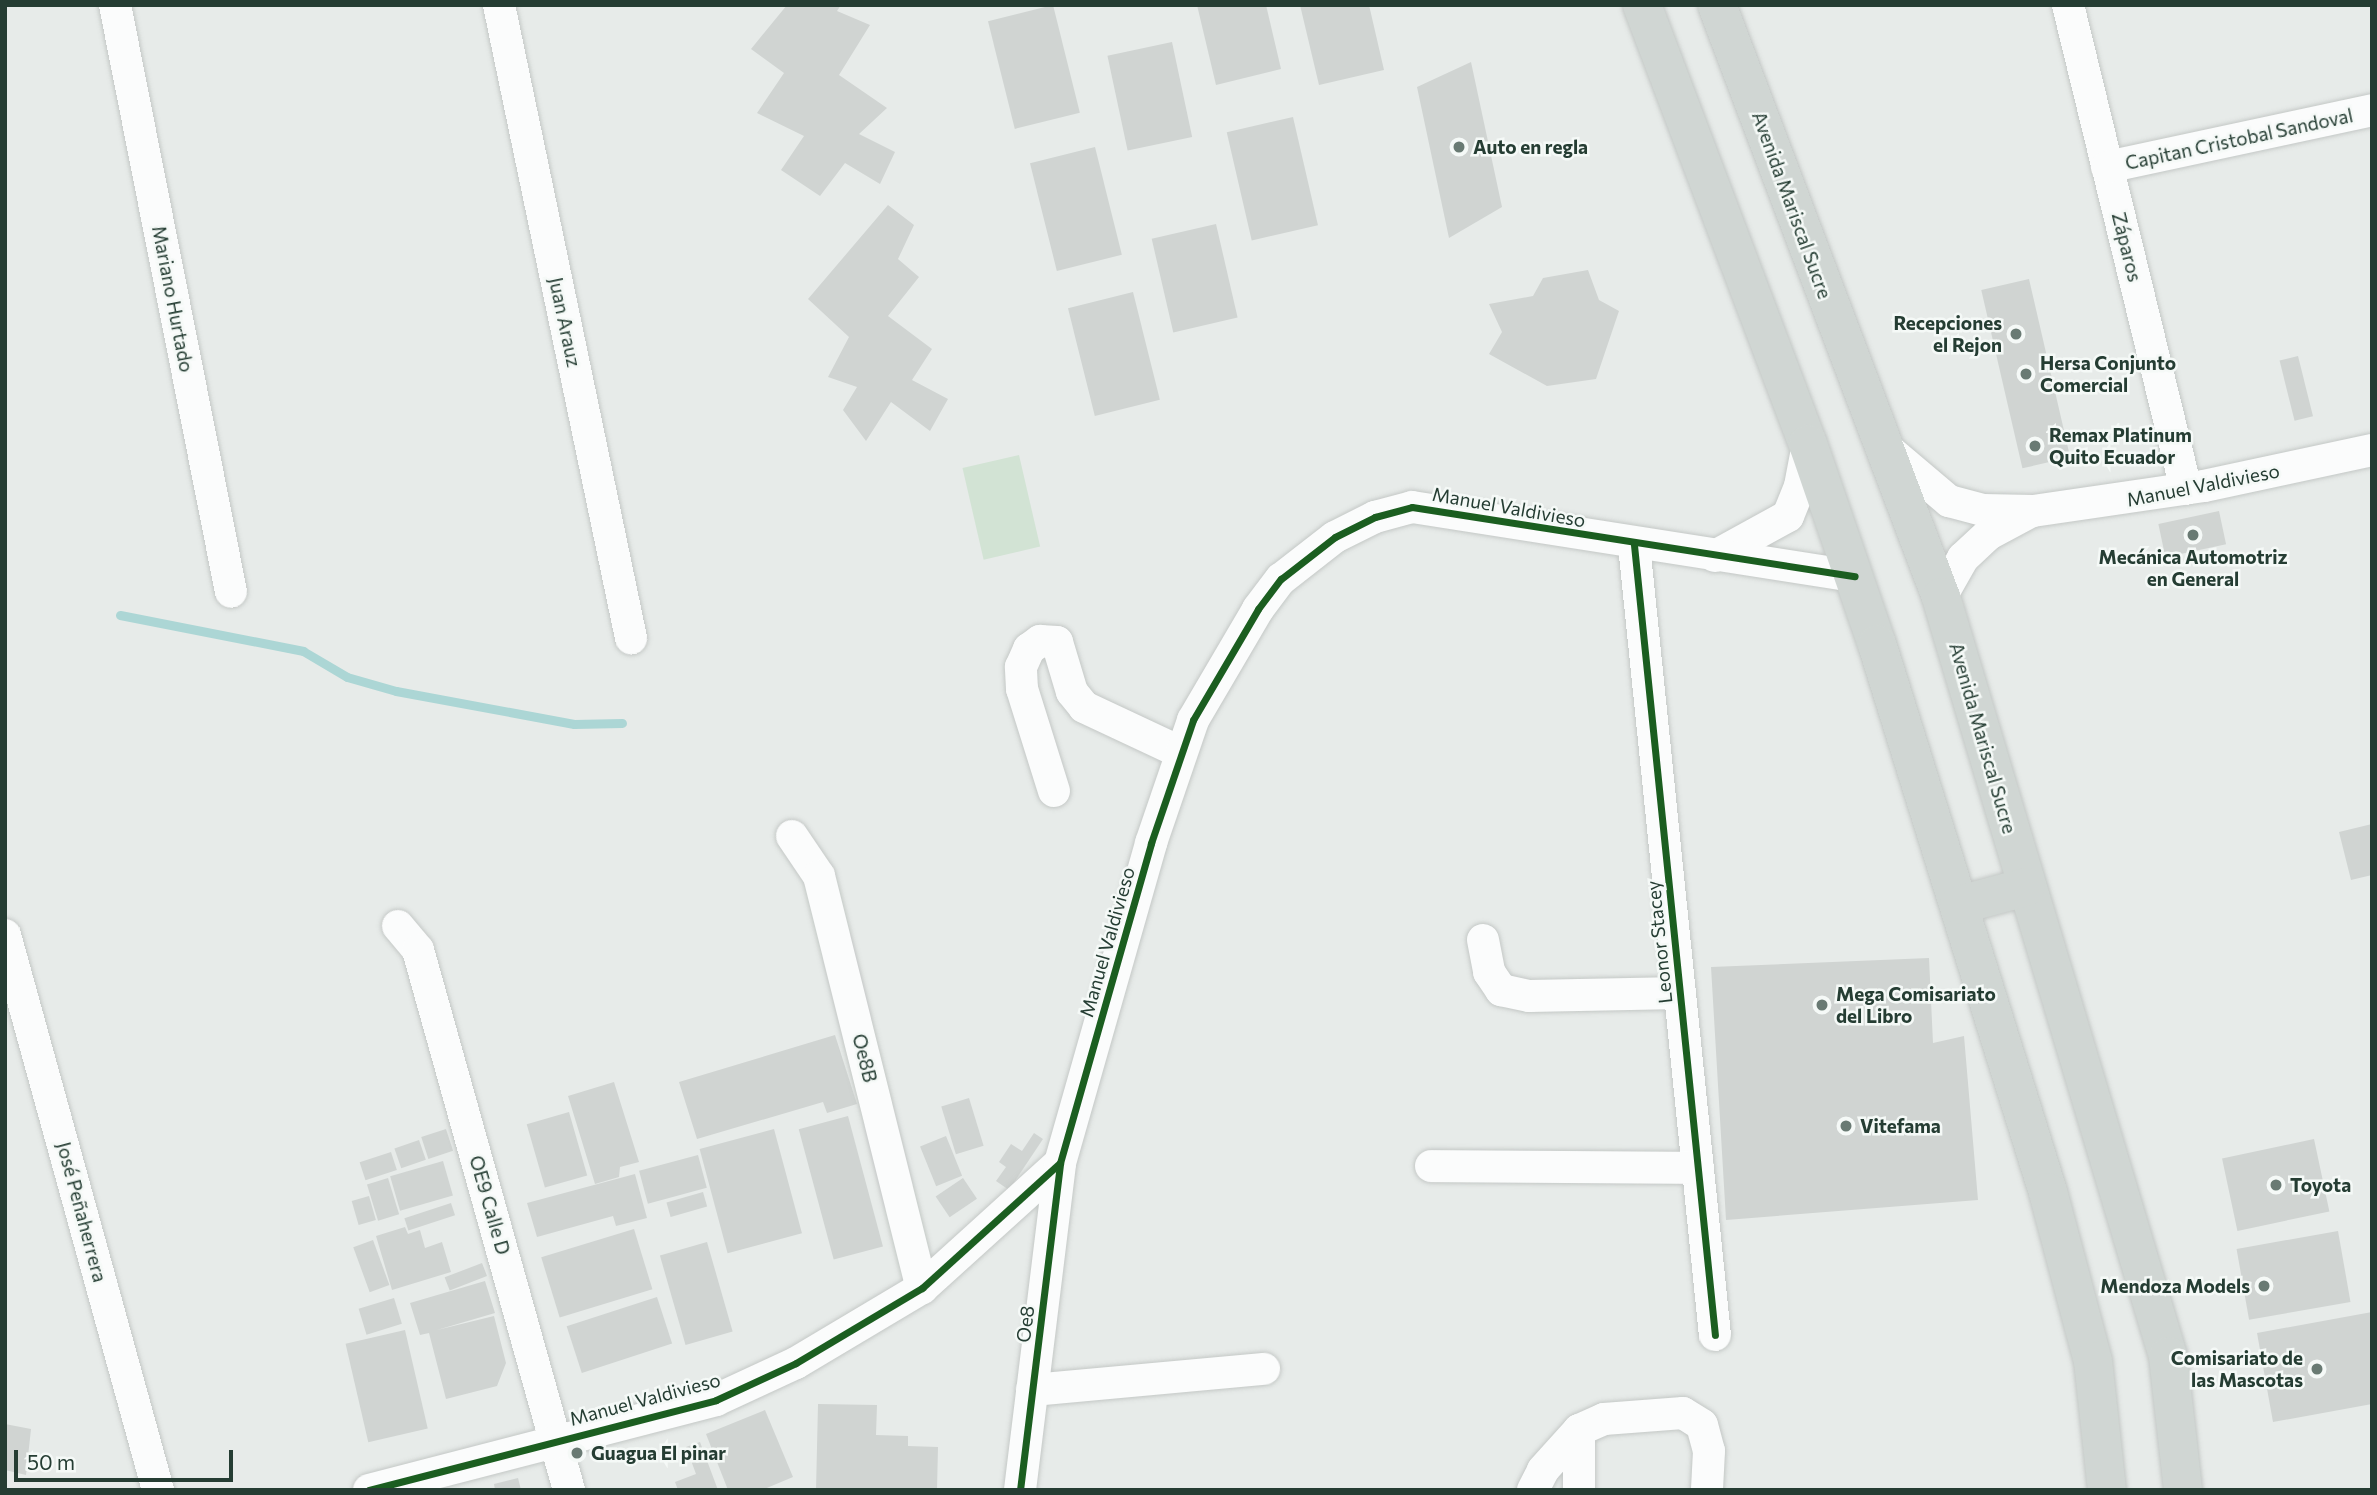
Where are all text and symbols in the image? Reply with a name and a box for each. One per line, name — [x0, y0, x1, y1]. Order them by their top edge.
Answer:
street label: Capitan Cristobal Sandoval — [2123, 104, 2355, 174]
street label: Avenida Mariscal Sucre — [1748, 108, 1836, 302]
place label: Auto en regla — [1473, 136, 1588, 158]
marker: Auto en regla — [1451, 139, 1467, 155]
street label: Záparos — [2107, 210, 2147, 284]
street label: Mariano Hurtado — [148, 224, 198, 374]
street label: Juan Arauz — [544, 275, 586, 369]
place label: Recepciones el Rejon — [1893, 312, 2002, 356]
marker: Recepciones el Rejon — [2008, 326, 2024, 342]
place label: Hersa Conjunto Comercial — [2040, 352, 2176, 396]
marker: Hersa Conjunto Comercial — [2018, 366, 2034, 382]
place label: Remax Platinum Quito Ecuador — [2049, 424, 2192, 468]
marker: Remax Platinum Quito Ecuador — [2027, 438, 2043, 454]
street label: Manuel Valdivieso — [2125, 459, 2281, 511]
street label: Manuel Valdivieso — [1431, 482, 1587, 532]
marker: Mecánica Automotriz en General — [2185, 527, 2201, 543]
place label: Mecánica Automotriz en General — [2099, 546, 2287, 590]
street label: Avenida Mariscal Sucre — [1945, 640, 2021, 836]
street label: Manuel Valdivieso — [1075, 864, 1139, 1020]
street label: Leonor Stacey — [1641, 879, 1677, 1005]
place label: Mega Comisariato del Libro — [1836, 983, 1996, 1027]
marker: Mega Comisariato del Libro — [1814, 997, 1830, 1013]
street label: Oe8B — [848, 1031, 882, 1085]
place label: Vitefama — [1860, 1115, 1941, 1137]
marker: Vitefama — [1838, 1118, 1854, 1134]
street label: José Peñaherrera — [52, 1139, 112, 1285]
street label: OE9 Calle D — [465, 1153, 515, 1257]
place label: Toyota — [2290, 1174, 2351, 1196]
marker: Toyota — [2268, 1177, 2284, 1193]
place label: Mendoza Models — [2100, 1275, 2250, 1297]
marker: Mendoza Models — [2256, 1278, 2272, 1294]
street label: Oe8 — [1011, 1304, 1039, 1344]
place label: Comisariato de las Mascotas — [2171, 1347, 2303, 1391]
marker: Comisariato de las Mascotas — [2309, 1361, 2325, 1377]
street label: Manuel Valdivieso — [567, 1368, 723, 1430]
scale bar — [18, 1436, 236, 1480]
place label: Guagua El pinar — [591, 1442, 726, 1464]
marker: Guagua El pinar — [569, 1445, 585, 1461]
text: 50 m — [27, 1449, 75, 1474]

